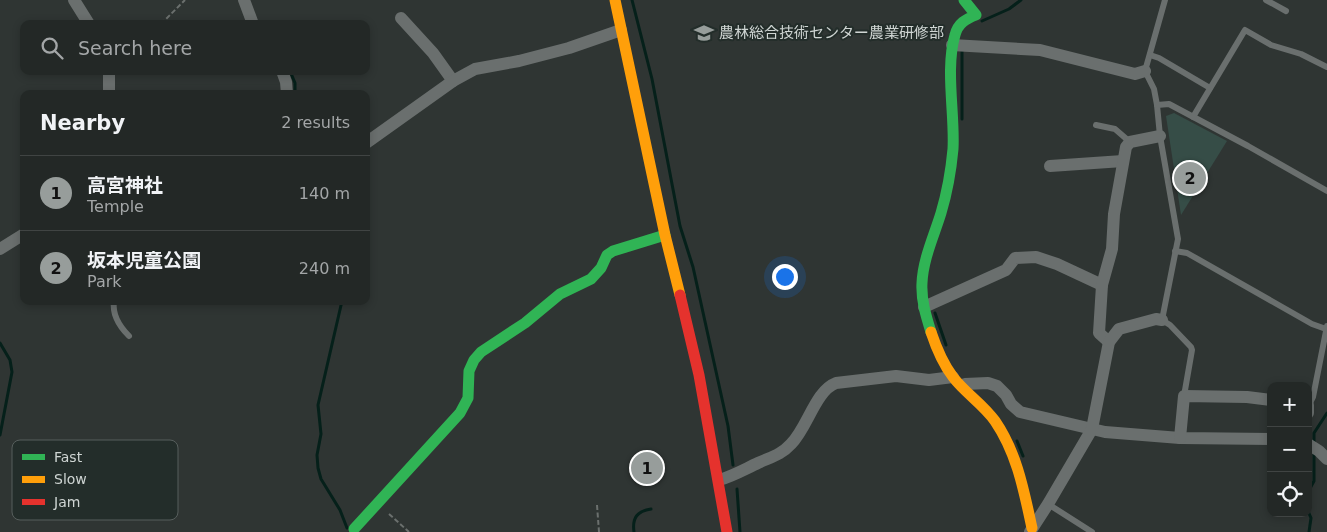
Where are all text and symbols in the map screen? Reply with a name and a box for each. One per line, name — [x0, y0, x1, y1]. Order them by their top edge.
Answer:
search box — [20, 20, 370, 75]
school or university icon: 農林総合技術センター農業研修部 — [693, 22, 715, 44]
place label: 農林総合技術センター農業研修部 — [719, 24, 944, 42]
icon: search — [38, 34, 66, 62]
text: Search here — [78, 37, 192, 59]
text: Nearby — [40, 111, 125, 135]
text: 2 results — [281, 113, 350, 132]
pin: 2 — [1174, 159, 1206, 197]
text: 高宮神社 — [87, 174, 163, 196]
text: 1 — [50, 184, 62, 203]
text: 140 m — [299, 184, 350, 203]
text: Temple — [87, 197, 144, 216]
text: 坂本児童公園 — [87, 249, 201, 271]
text: 2 — [50, 259, 62, 278]
text: 240 m — [299, 259, 350, 278]
your location — [772, 264, 798, 290]
text: Park — [87, 272, 122, 291]
map controls — [1267, 382, 1312, 517]
button: + — [1267, 382, 1312, 427]
button: − — [1267, 427, 1312, 472]
legend — [12, 440, 178, 520]
text: Fast — [54, 449, 83, 465]
pin: 1 — [631, 449, 663, 487]
text: Slow — [54, 471, 87, 487]
button: locate — [1267, 472, 1312, 517]
text: Jam — [53, 494, 80, 510]

